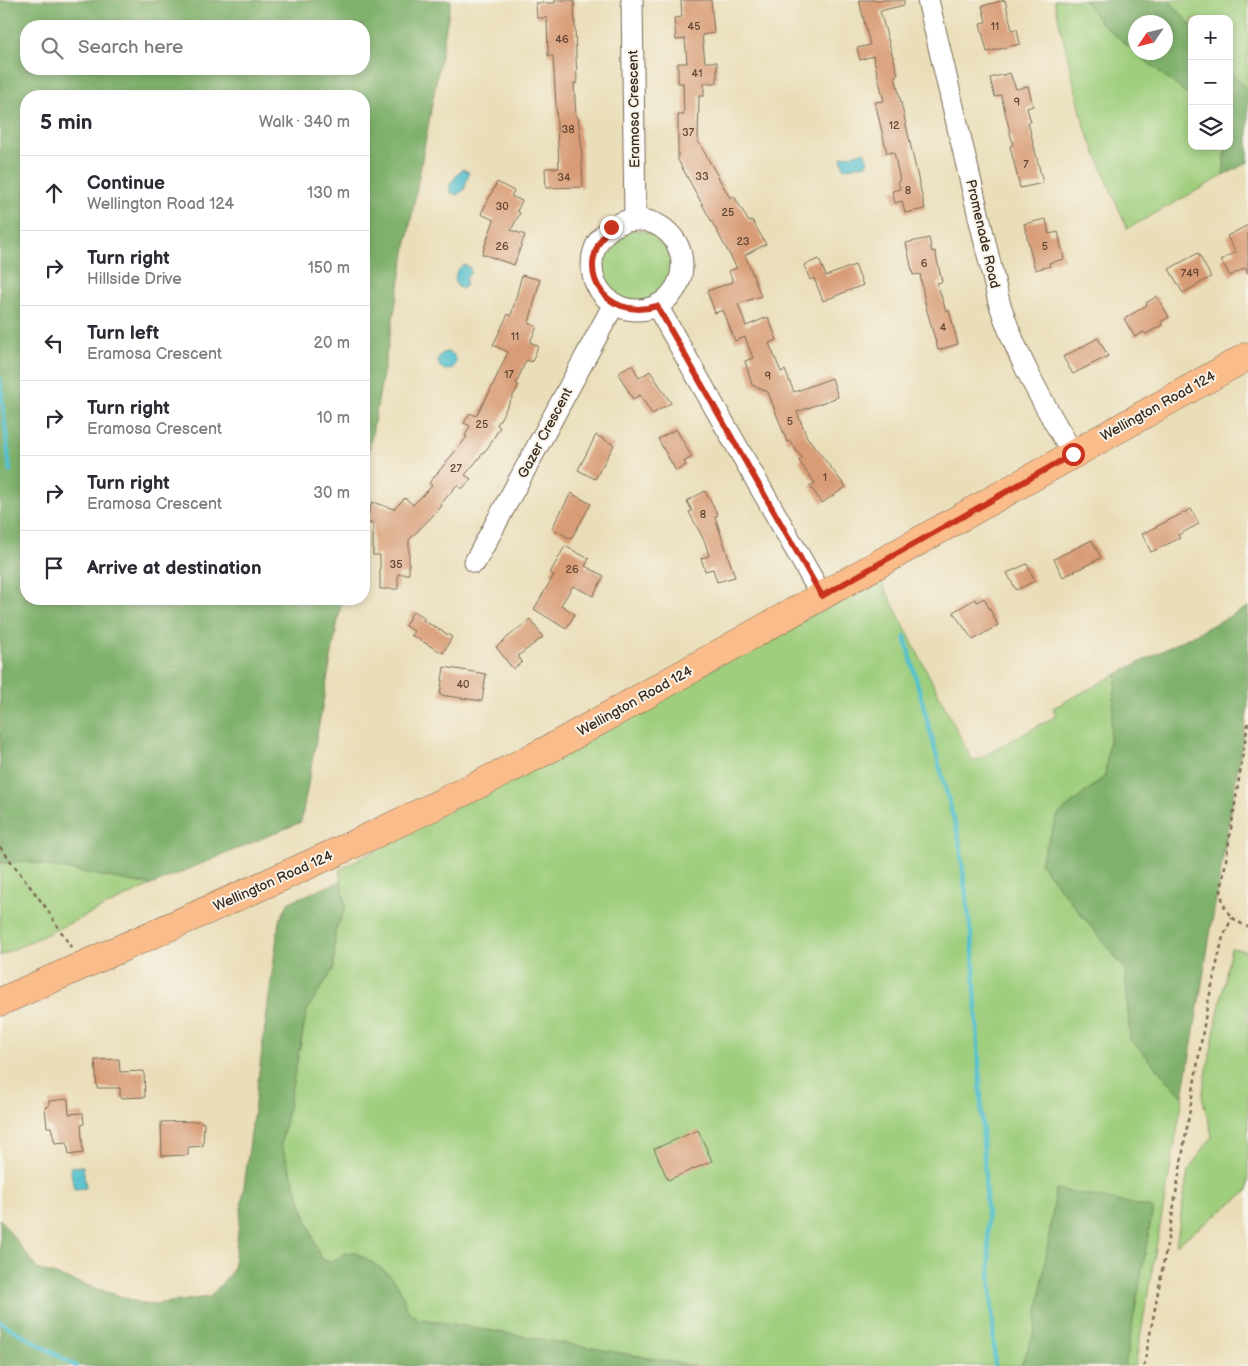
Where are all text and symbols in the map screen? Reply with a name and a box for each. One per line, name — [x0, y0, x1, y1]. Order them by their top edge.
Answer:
north arrow — [1128, 15, 1173, 60]
map controls — [1188, 15, 1233, 150]
button: + — [1188, 15, 1233, 60]
search box — [20, 20, 370, 75]
house number: 45 — [687, 20, 701, 33]
house number: 11 — [991, 20, 999, 33]
house number: 46 — [555, 33, 569, 46]
icon: search — [38, 34, 66, 62]
text: Search here — [78, 36, 183, 59]
street label: Eramosa Crescent — [624, 49, 644, 168]
button: − — [1188, 60, 1233, 105]
house number: 41 — [692, 67, 702, 80]
house number: 9 — [1014, 96, 1020, 109]
button: layers — [1188, 105, 1233, 150]
text: 5 min — [40, 110, 93, 135]
text: Walk · 340 m — [259, 113, 350, 132]
house number: 12 — [889, 119, 900, 132]
house number: 38 — [561, 123, 575, 136]
house number: 37 — [682, 126, 695, 139]
house number: 7 — [1023, 158, 1029, 171]
house number: 33 — [695, 170, 709, 183]
house number: 34 — [557, 171, 571, 184]
text: Continue — [87, 172, 165, 195]
street label: Promenade Road — [962, 178, 1004, 290]
icon: ahead — [40, 179, 68, 207]
text: 130 m — [307, 184, 350, 203]
house number: 8 — [905, 184, 911, 197]
text: Wellington Road 124 — [87, 195, 234, 214]
house number: 30 — [495, 200, 509, 213]
house number: 25 — [722, 206, 734, 219]
route end — [600, 216, 623, 239]
house number: 23 — [736, 235, 750, 248]
house number: 26 — [495, 240, 509, 253]
house number: 5 — [1042, 240, 1048, 253]
text: Turn right — [87, 247, 170, 270]
icon: right — [40, 254, 68, 282]
house number: 6 — [921, 257, 928, 270]
text: 150 m — [308, 259, 350, 278]
house number: 749 — [1181, 267, 1199, 280]
text: Hillside Drive — [87, 270, 182, 289]
house number: 4 — [940, 321, 947, 334]
text: Turn left — [87, 322, 159, 345]
icon: left — [40, 329, 68, 357]
house number: 11 — [511, 330, 519, 343]
text: 20 m — [314, 334, 350, 353]
text: Eramosa Crescent — [87, 345, 222, 364]
street label: Wellington Road 124 — [1098, 367, 1219, 445]
house number: 17 — [504, 368, 514, 381]
house number: 9 — [765, 370, 771, 383]
street label: Gazer Crescent — [514, 384, 576, 481]
text: Turn right — [87, 397, 170, 420]
icon: right — [40, 404, 68, 432]
text: 10 m — [317, 409, 350, 428]
house number: 5 — [787, 415, 793, 428]
house number: 25 — [476, 418, 488, 431]
text: Eramosa Crescent — [87, 420, 222, 439]
route start — [1062, 443, 1085, 466]
house number: 27 — [450, 462, 463, 475]
house number: 1 — [823, 471, 827, 484]
text: Turn right — [87, 472, 170, 495]
icon: right — [40, 479, 68, 507]
text: 30 m — [313, 484, 350, 503]
text: Eramosa Crescent — [87, 495, 222, 514]
house number: 8 — [700, 508, 706, 521]
icon: arrive — [40, 554, 68, 582]
text: Arrive at destination — [87, 557, 262, 580]
house number: 35 — [389, 558, 403, 571]
house number: 26 — [565, 563, 579, 576]
street label: Wellington Road 124 — [575, 662, 696, 740]
house number: 40 — [456, 678, 470, 691]
street label: Wellington Road 124 — [211, 847, 336, 915]

